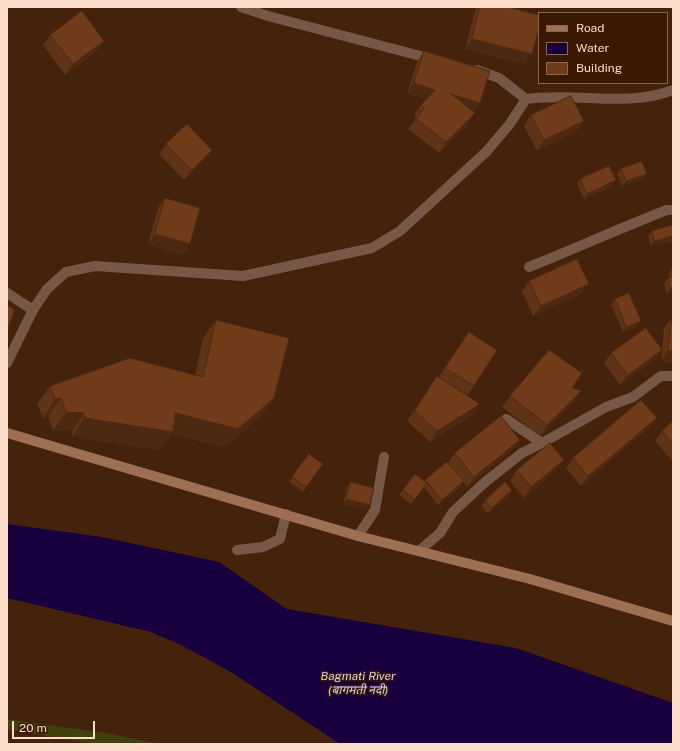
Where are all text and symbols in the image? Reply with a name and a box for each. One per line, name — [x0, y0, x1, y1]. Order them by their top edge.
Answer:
legend — [538, 12, 668, 84]
text: Road — [576, 21, 604, 35]
text: Water — [576, 41, 609, 55]
text: Building — [576, 61, 622, 75]
water label: Bagmati River (बागमती नदी) — [320, 669, 396, 697]
scale bar — [14, 713, 97, 739]
text: 20 m — [19, 721, 47, 735]

